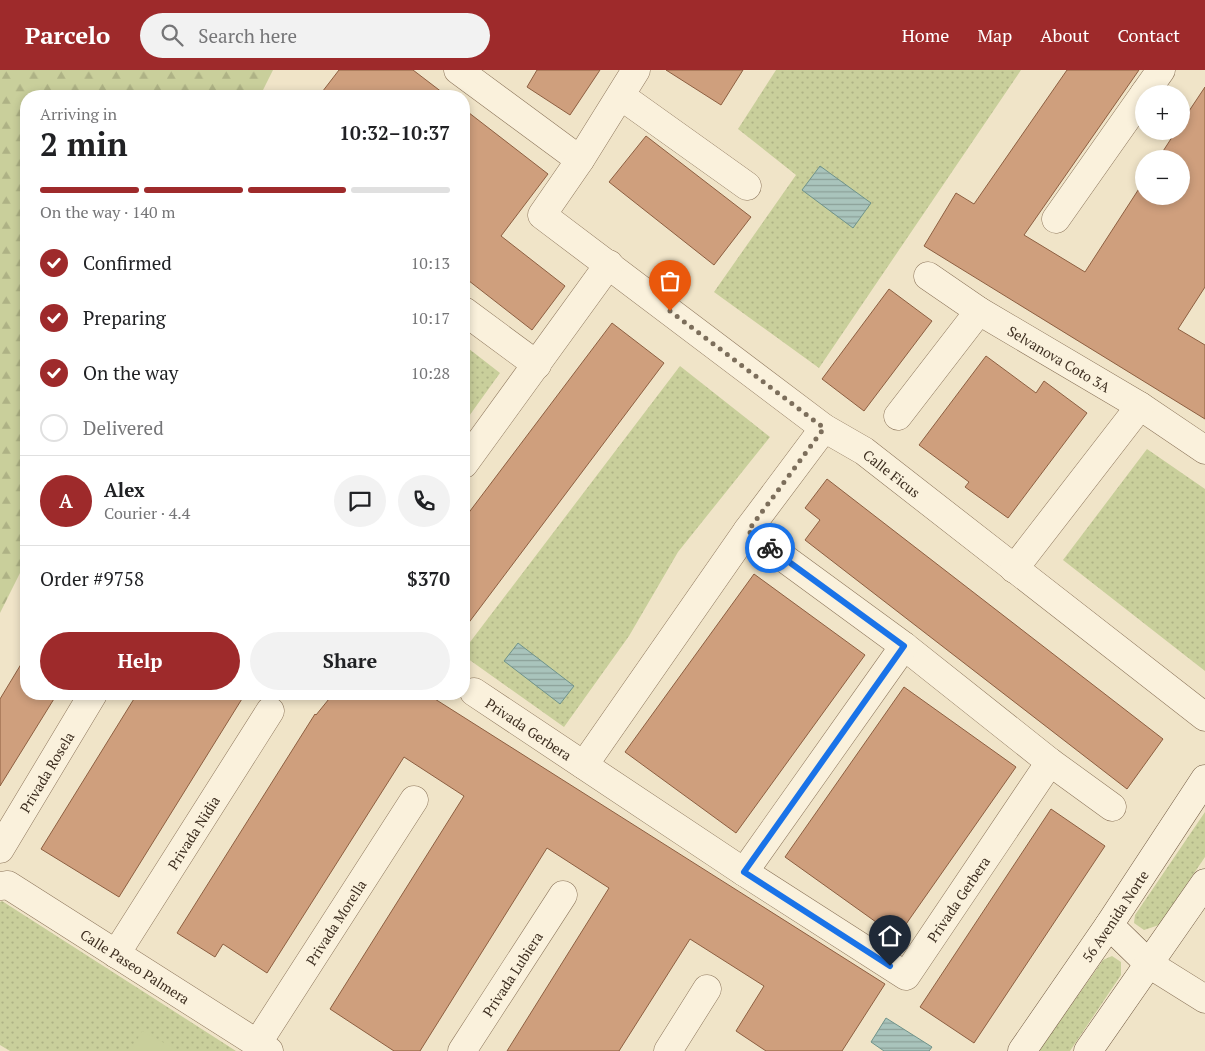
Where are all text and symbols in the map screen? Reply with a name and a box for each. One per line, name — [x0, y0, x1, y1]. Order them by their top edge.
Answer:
search box — [140, 13, 490, 58]
text: Parcelo — [25, 19, 110, 51]
icon: search — [158, 21, 186, 49]
text: Search here — [198, 23, 297, 48]
text: Home — [902, 23, 949, 47]
text: Map — [977, 23, 1012, 47]
text: About — [1040, 23, 1089, 47]
text: Contact — [1117, 23, 1180, 47]
map controls — [1135, 85, 1190, 205]
button: + — [1135, 85, 1190, 140]
text: Arriving in — [40, 103, 117, 125]
text: 10:32–10:37 — [339, 120, 450, 145]
text: 2 min — [40, 123, 128, 165]
button: − — [1135, 150, 1190, 205]
text: On the way · 140 m — [40, 201, 175, 223]
icon: check — [40, 249, 68, 277]
text: Confirmed — [83, 250, 172, 275]
text: 10:13 — [411, 252, 450, 274]
pin — [649, 260, 691, 311]
icon: bag — [656, 267, 684, 295]
icon: check — [40, 304, 68, 332]
text: Preparing — [83, 305, 166, 330]
text: 10:17 — [411, 307, 450, 329]
street label: Selvanova Coto 3A — [1004, 321, 1114, 396]
icon: check — [40, 359, 68, 387]
text: On the way — [83, 360, 178, 385]
text: 10:28 — [411, 362, 450, 384]
text: Delivered — [83, 415, 164, 440]
street label: Calle Ficus — [860, 445, 925, 501]
button: chat — [334, 475, 386, 527]
button: phone — [398, 475, 450, 527]
text: Alex — [104, 477, 145, 502]
text: A — [59, 488, 73, 513]
text: Courier · 4.4 — [104, 502, 190, 524]
courier — [745, 523, 795, 573]
icon: bike — [756, 534, 784, 562]
text: Order #9758 — [40, 566, 144, 591]
text: $370 — [407, 566, 450, 591]
button: Help — [40, 632, 240, 690]
button: Share — [250, 632, 450, 690]
street label: Privada Gerbera — [482, 693, 576, 764]
street label: Privada Rosela — [15, 728, 78, 816]
street label: Privada Nidia — [163, 792, 224, 873]
street label: Privada Gerbera — [922, 852, 994, 945]
street label: 56 Avenida Norte — [1077, 866, 1152, 965]
street label: Privada Morella — [301, 876, 370, 969]
pin — [869, 915, 911, 966]
icon: home — [876, 922, 904, 950]
street label: Calle Paseo Palmera — [77, 924, 194, 1008]
street label: Privada Lubiera — [478, 928, 546, 1020]

